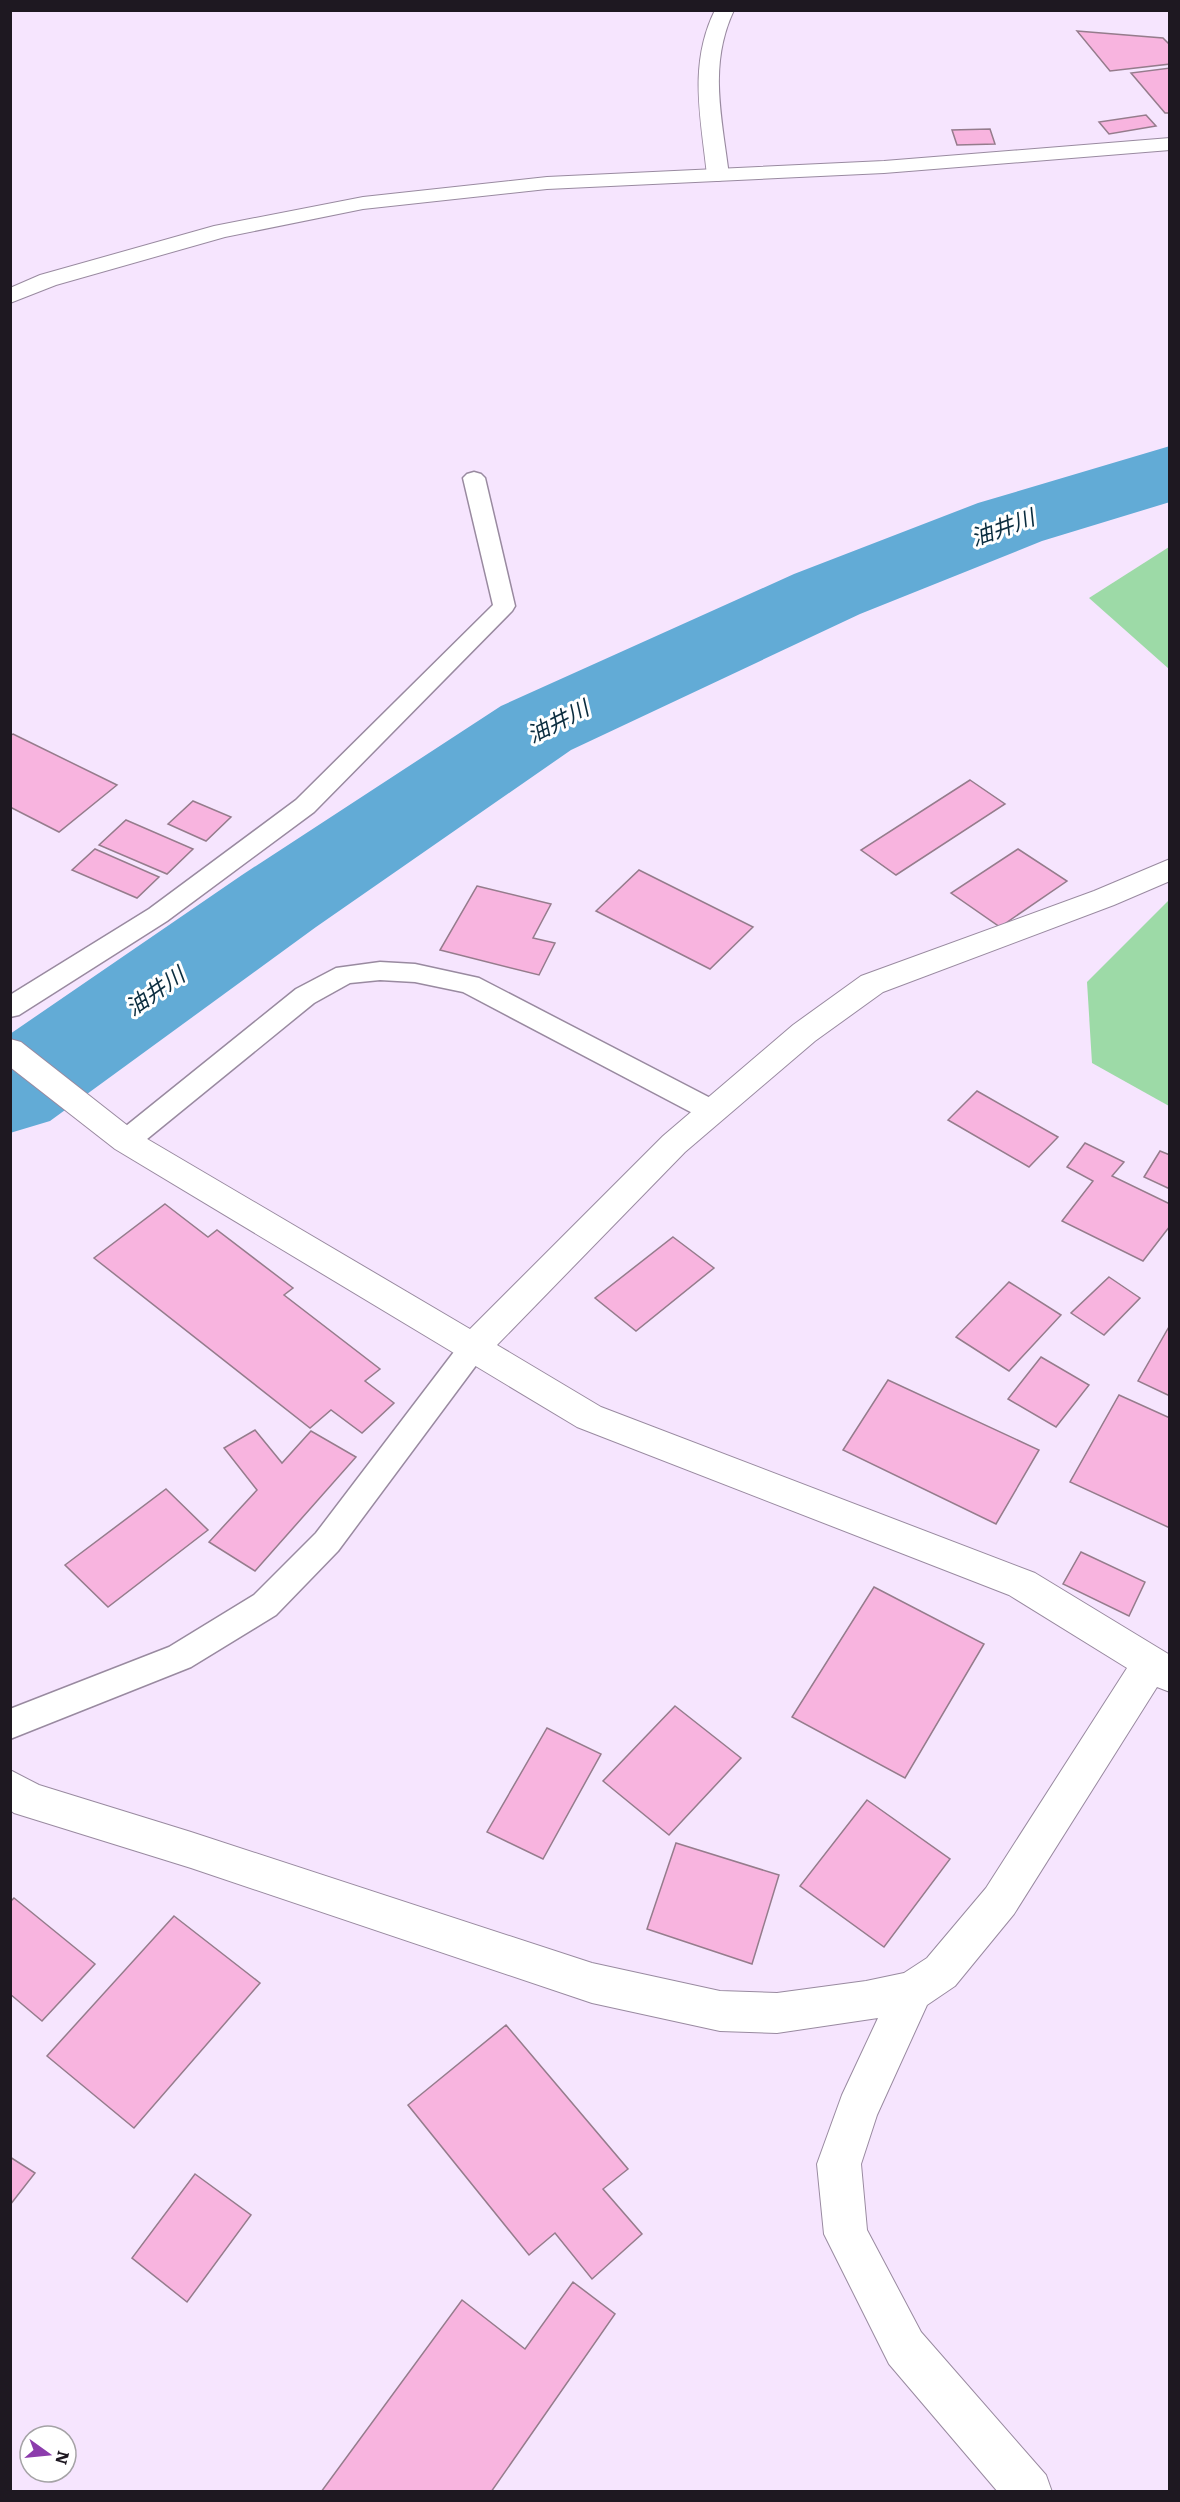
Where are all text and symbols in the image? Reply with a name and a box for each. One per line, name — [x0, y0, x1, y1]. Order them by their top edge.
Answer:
water label: 油井川 — [965, 499, 1041, 553]
water label: 油井川 — [520, 689, 596, 750]
water label: 油井川 — [117, 956, 192, 1022]
north arrow — [18, 2424, 78, 2484]
text: N — [50, 2449, 77, 2468]

